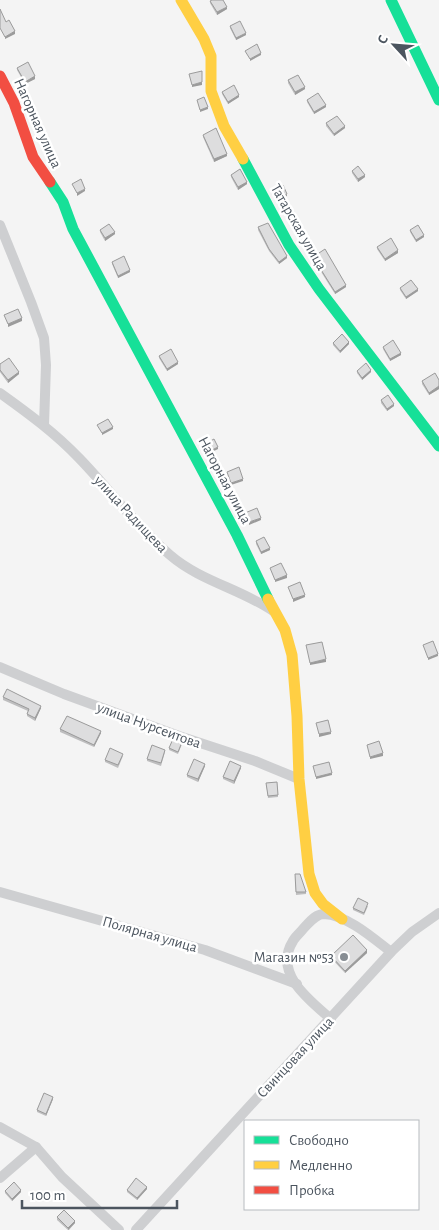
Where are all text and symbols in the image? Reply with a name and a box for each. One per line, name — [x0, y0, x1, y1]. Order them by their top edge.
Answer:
north arrow — [369, 20, 419, 70]
text: С — [375, 33, 391, 46]
street label: Нагорная улица — [11, 76, 64, 170]
street label: Татарская улица — [268, 181, 329, 273]
street label: Нагорная улица — [195, 434, 254, 527]
street label: улица Радищева — [90, 472, 170, 556]
street label: улица Нурсеитова — [94, 699, 203, 751]
street label: Полярная улица — [101, 914, 199, 955]
place label: Магазин №53 — [253, 950, 334, 965]
marker: Магазин №53 — [338, 951, 350, 963]
street label: Свинцовая улица — [254, 1014, 337, 1101]
legend — [244, 1120, 419, 1210]
text: Свободно — [289, 1133, 349, 1148]
text: Медленно — [289, 1158, 353, 1173]
scale bar — [22, 1178, 178, 1210]
text: Пробка — [289, 1183, 335, 1198]
text: 100 m — [30, 1188, 65, 1203]

